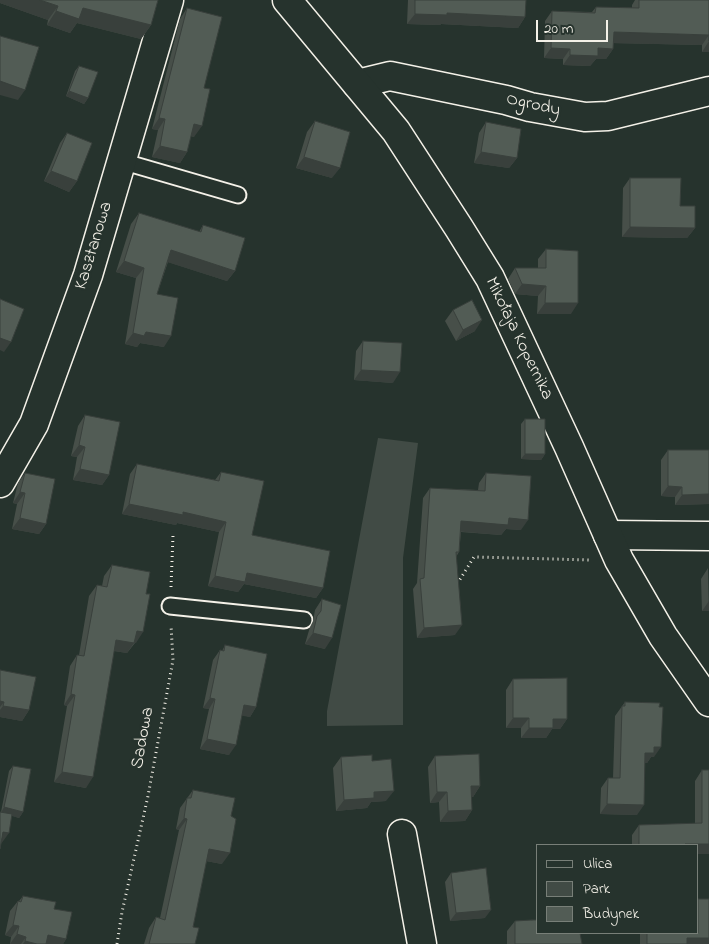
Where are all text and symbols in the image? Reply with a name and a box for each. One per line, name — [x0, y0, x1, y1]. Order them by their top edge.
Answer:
scale bar — [539, 10, 612, 42]
text: 20 m — [544, 18, 573, 40]
street label: Ogrody — [504, 89, 562, 123]
street label: Kasztanowa — [71, 199, 119, 293]
street label: Mikołaja Kopernika — [479, 274, 557, 404]
street label: Sadowa — [128, 705, 160, 771]
legend — [536, 844, 699, 934]
text: Ulica — [583, 853, 612, 875]
text: Park — [583, 878, 610, 900]
text: Budynek — [583, 903, 639, 925]

